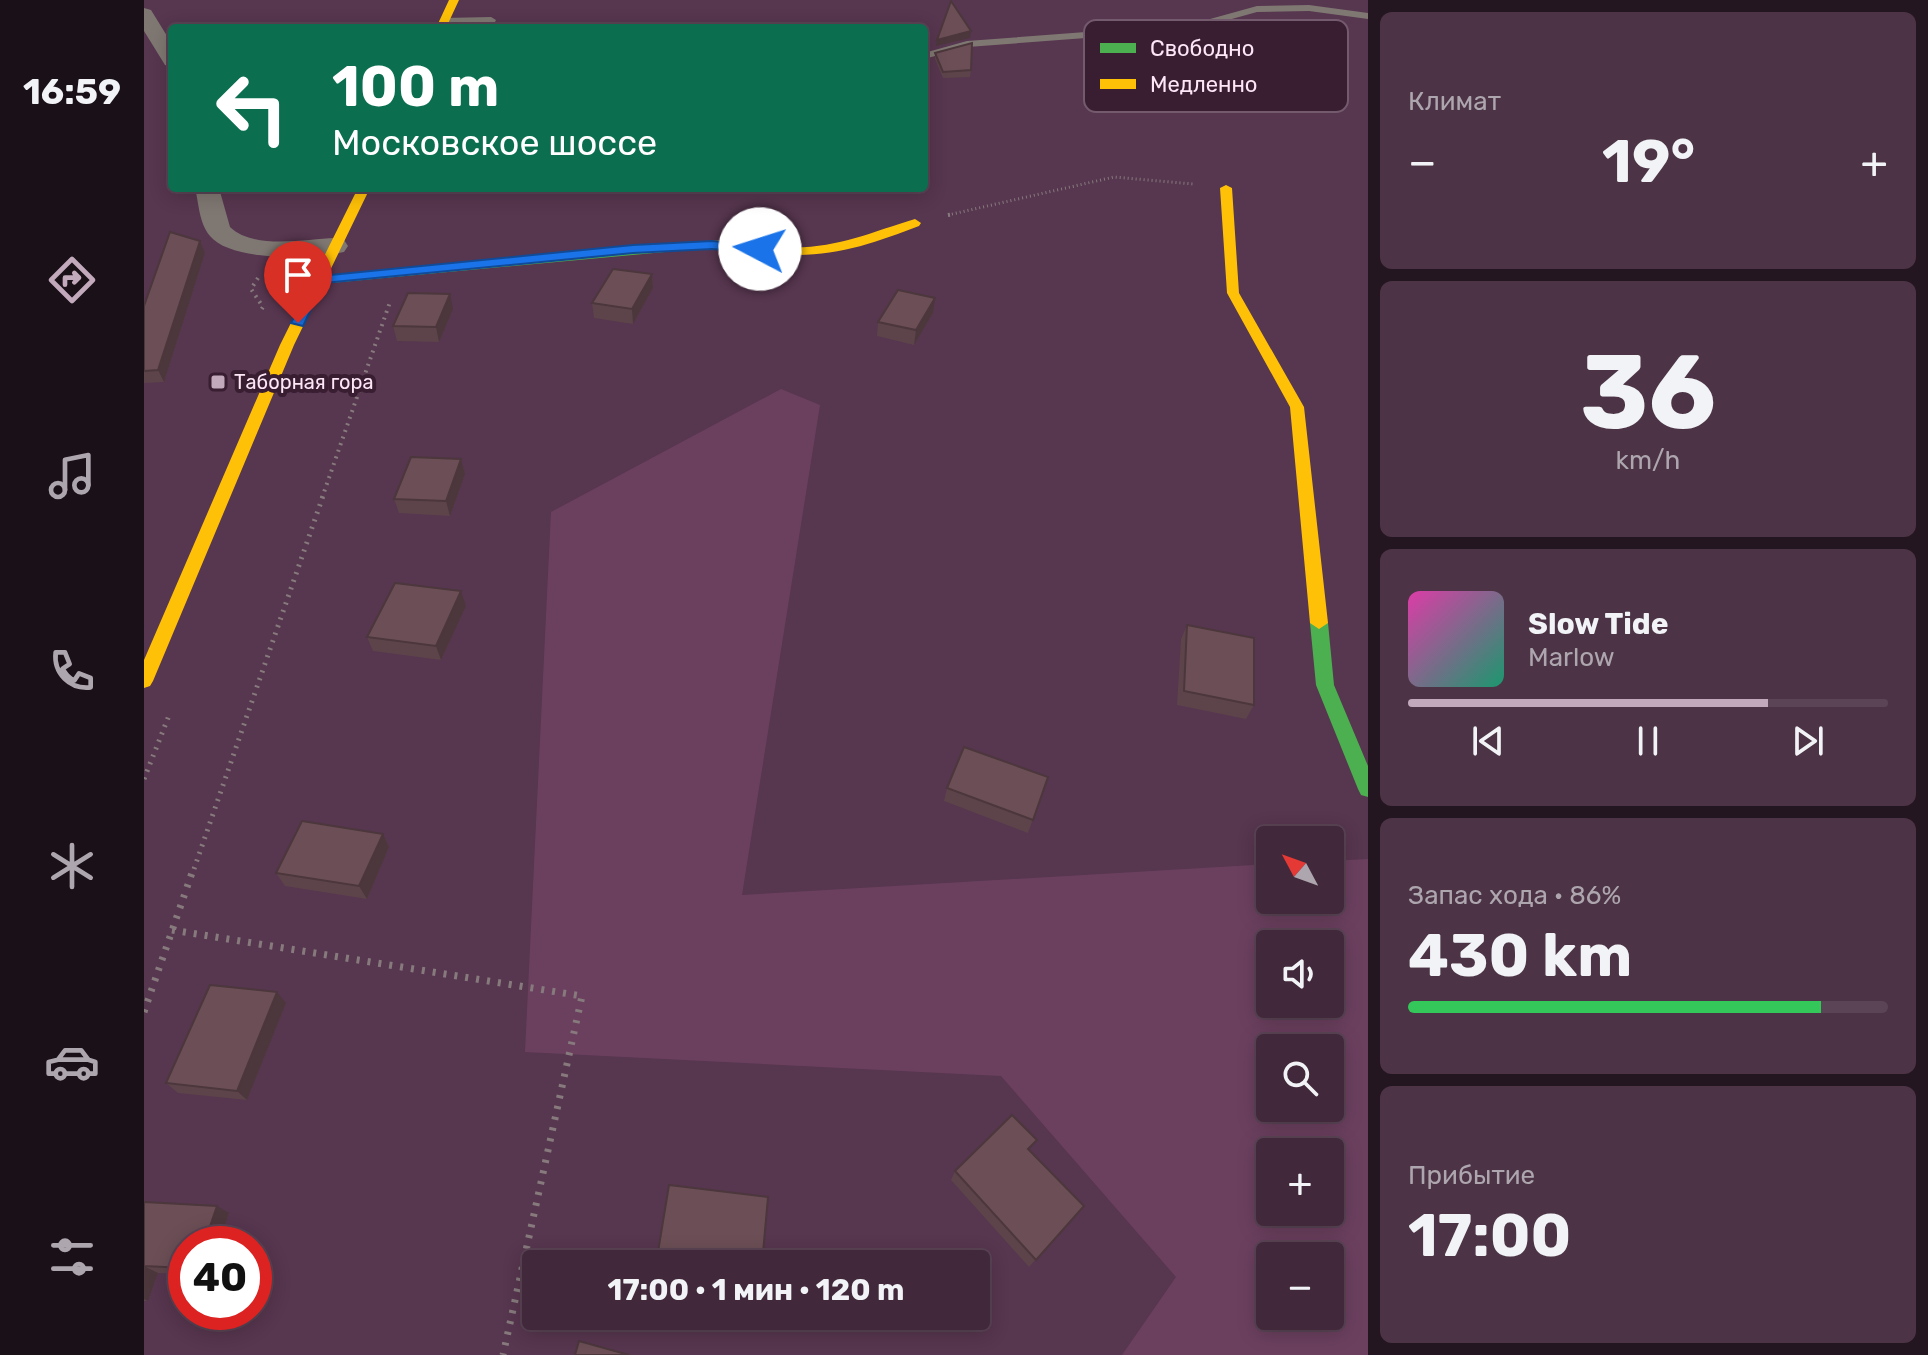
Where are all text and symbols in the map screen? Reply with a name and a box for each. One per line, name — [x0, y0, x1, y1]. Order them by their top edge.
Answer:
legend — [1084, 20, 1348, 112]
text: Свободно — [1150, 35, 1254, 62]
text: 100 m — [332, 54, 499, 120]
icon: left — [200, 56, 304, 160]
text: 16:59 — [23, 70, 121, 113]
text: Медленно — [1150, 71, 1258, 98]
text: Климат — [1408, 86, 1501, 117]
text: Московское шоссе — [332, 121, 657, 164]
text: 19° — [1602, 126, 1695, 197]
text: − — [1408, 136, 1437, 188]
text: + — [1861, 136, 1888, 188]
position arrow — [718, 207, 802, 291]
pin — [264, 241, 332, 323]
icon: directions — [44, 252, 100, 308]
icon: arrive — [276, 253, 320, 297]
text: 36 — [1580, 331, 1716, 454]
place label: Таборная гора — [234, 370, 374, 394]
marker: Таборная гора — [209, 373, 227, 391]
text: km/h — [1616, 445, 1680, 476]
icon: music — [44, 448, 100, 504]
text: Slow Tide — [1528, 606, 1668, 642]
text: Marlow — [1528, 642, 1615, 673]
icon: phone — [44, 643, 100, 699]
icon: previous — [1466, 719, 1510, 763]
icon: pause — [1626, 719, 1670, 763]
icon: next — [1786, 719, 1830, 763]
north arrow — [1256, 826, 1344, 914]
map controls — [1256, 826, 1344, 1330]
icon: climate — [44, 838, 100, 894]
text: Запас хода · 86% — [1408, 880, 1621, 911]
text: 430 km — [1408, 920, 1632, 991]
button: sound — [1256, 930, 1344, 1018]
icon: car — [44, 1034, 100, 1090]
button: search — [1256, 1034, 1344, 1122]
button: + — [1256, 1138, 1344, 1226]
text: Прибытие — [1408, 1160, 1535, 1191]
text: 17:00 — [1408, 1200, 1571, 1271]
speed limit sign: 40 — [168, 1226, 272, 1330]
icon: filters — [44, 1229, 100, 1285]
button: − — [1256, 1242, 1344, 1330]
text: 17:00 · 1 мин · 120 m — [608, 1272, 905, 1308]

